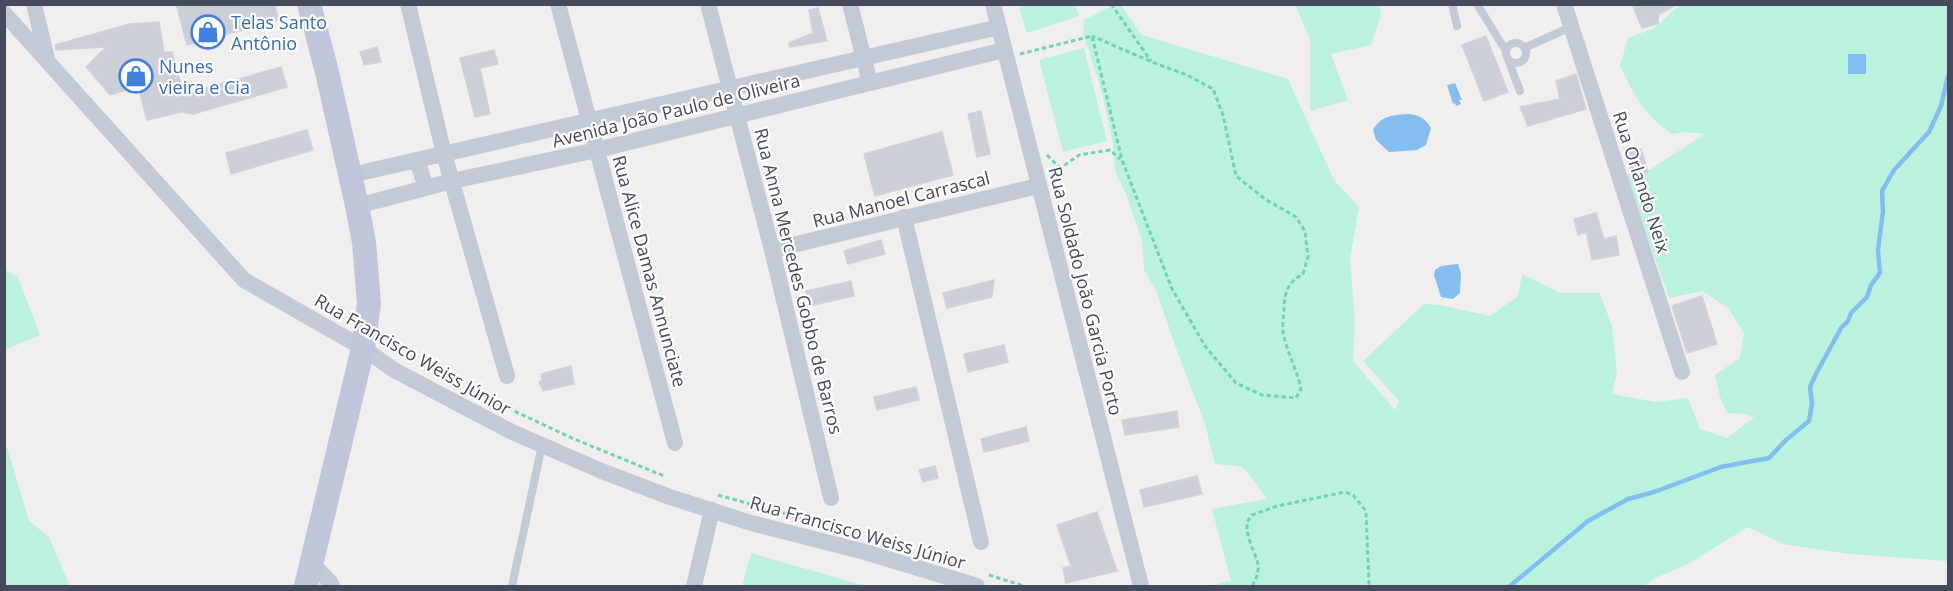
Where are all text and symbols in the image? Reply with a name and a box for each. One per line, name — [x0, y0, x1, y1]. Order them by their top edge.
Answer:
place label: Telas Santo Antônio — [231, 10, 327, 55]
shop icon: Telas Santo Antônio — [190, 14, 226, 50]
place label: Nunes vieira e Cia — [159, 54, 250, 99]
shop icon: Nunes vieira e Cia — [118, 58, 154, 94]
street label: Avenida João Paulo de Oliveira — [550, 68, 802, 152]
street label: Rua Orlando Neix — [1608, 108, 1676, 257]
street label: Rua Anna Mercedes Gobbo de Barros — [749, 125, 849, 437]
street label: Rua Alice Damas Annunciate — [607, 153, 693, 389]
street label: Rua Soldado João Garcia Porto — [1043, 164, 1129, 418]
street label: Rua Manoel Carrascal — [810, 165, 992, 233]
street label: Rua Francisco Weiss Júnior — [310, 288, 516, 420]
street label: Rua Francisco Weiss Júnior — [747, 490, 969, 574]

